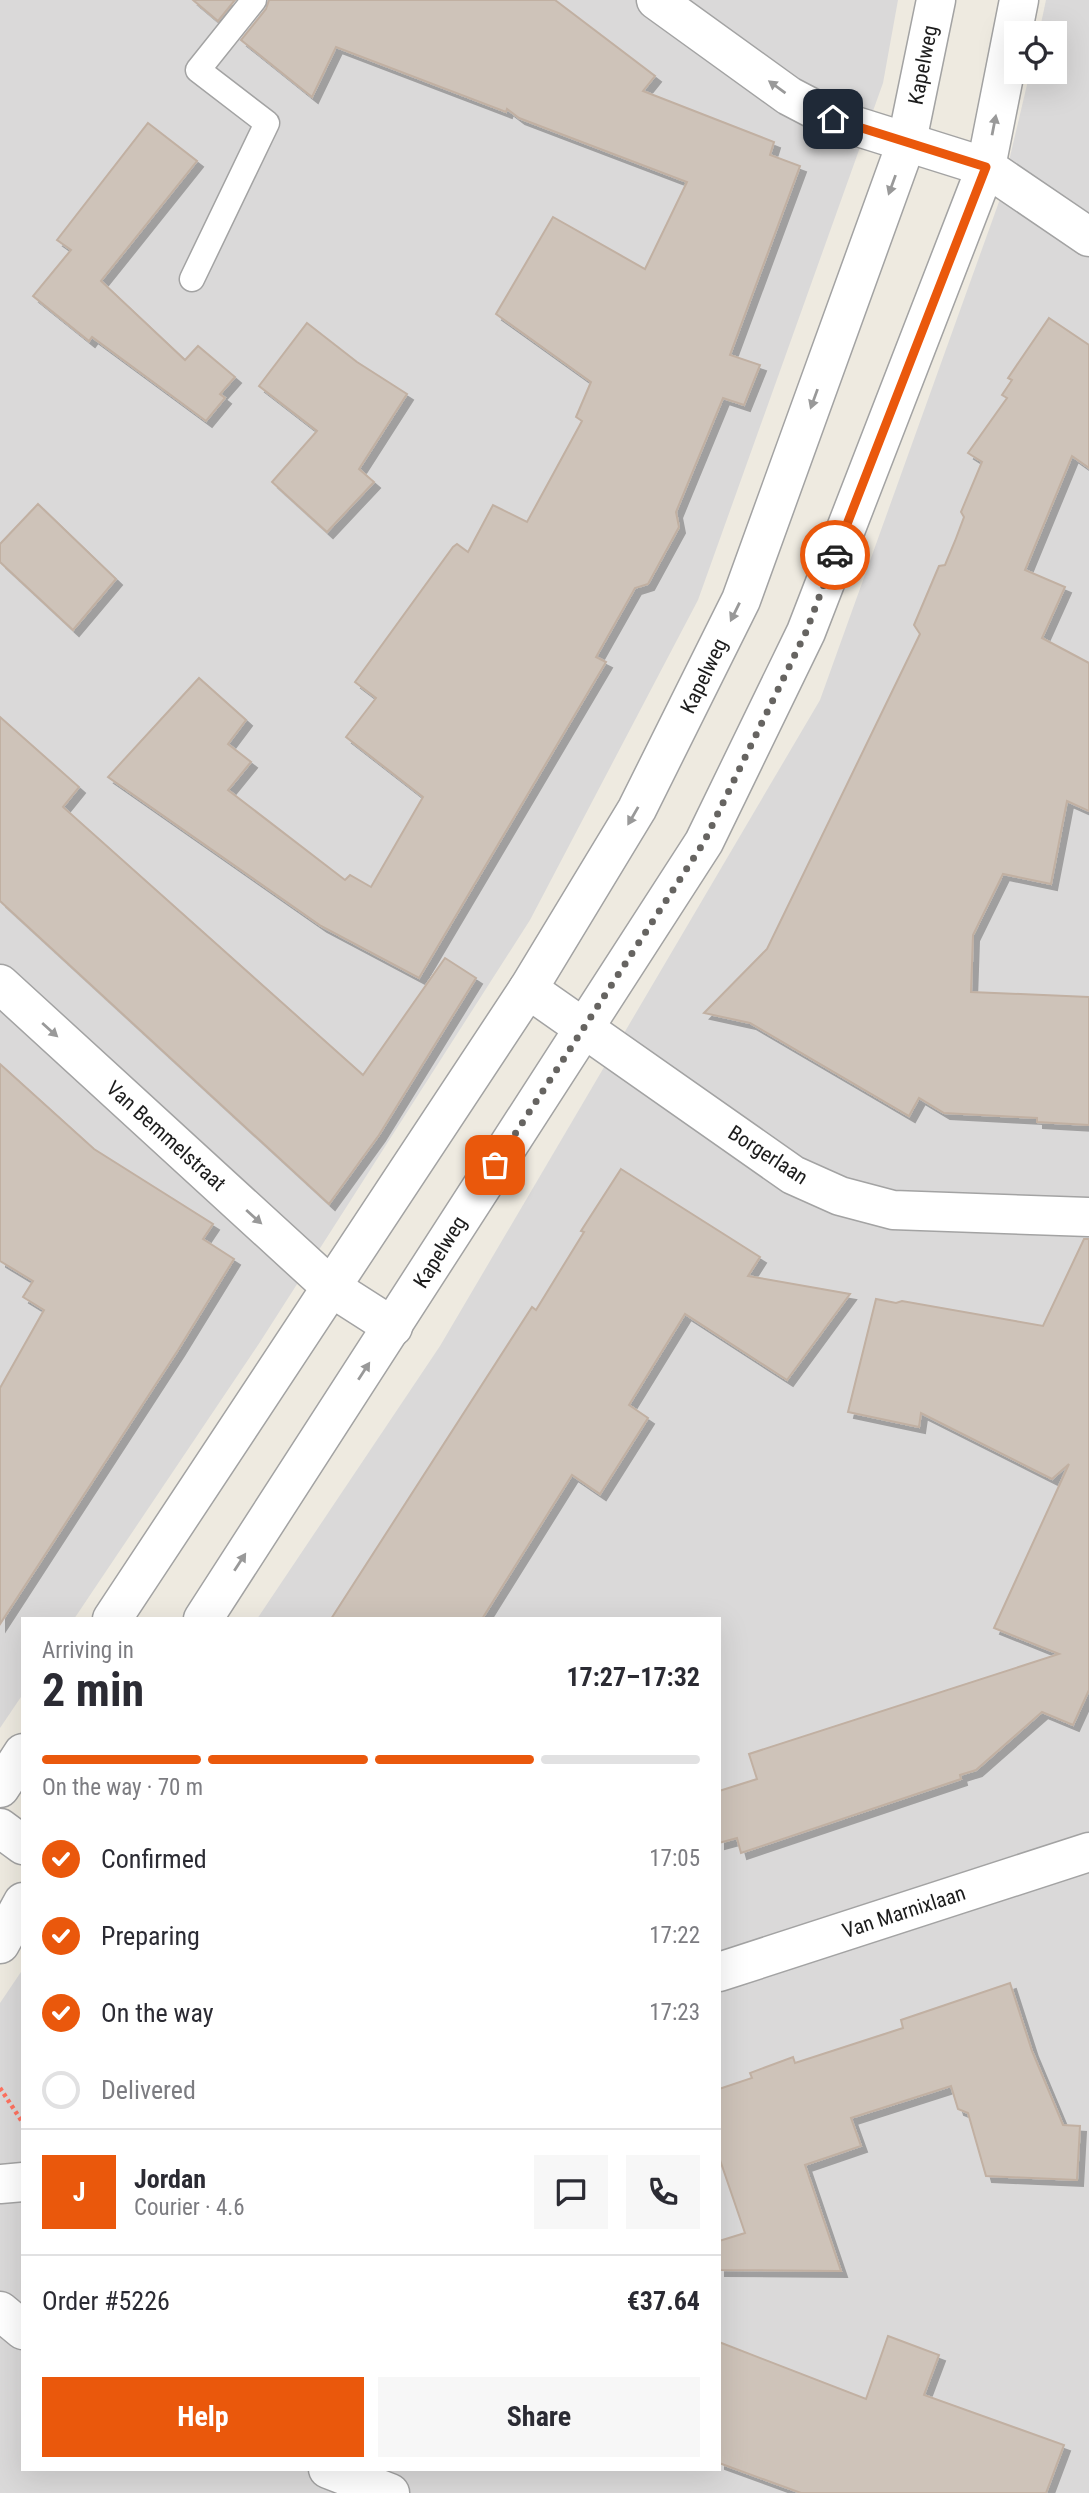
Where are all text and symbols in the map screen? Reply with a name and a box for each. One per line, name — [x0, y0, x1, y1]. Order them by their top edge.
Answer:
map controls — [1004, 21, 1067, 84]
button: locate — [1004, 21, 1067, 84]
street label: Kapelweg — [904, 23, 942, 107]
one-way arrow — [768, 81, 786, 95]
pin — [803, 89, 863, 149]
icon: home — [814, 100, 852, 138]
one-way arrow — [989, 114, 1000, 136]
one-way arrow — [886, 175, 897, 196]
one-way arrow — [808, 389, 819, 410]
courier — [800, 520, 870, 590]
icon: car — [816, 536, 854, 574]
one-way arrow — [730, 602, 741, 622]
street label: Kapelweg — [676, 635, 732, 717]
one-way arrow — [627, 806, 639, 825]
one-way arrow — [41, 1022, 58, 1038]
street label: Van Bemmelstraat — [101, 1076, 231, 1196]
street label: Borgerlaan — [724, 1120, 812, 1190]
pin — [465, 1135, 525, 1195]
icon: bag — [476, 1146, 514, 1184]
one-way arrow — [245, 1209, 263, 1225]
street label: Kapelweg — [409, 1212, 471, 1292]
one-way arrow — [357, 1361, 370, 1380]
one-way arrow — [234, 1552, 247, 1571]
text: Arriving in — [42, 1637, 134, 1664]
text: 17:27–17:32 — [566, 1662, 700, 1692]
text: 2 min — [42, 1663, 144, 1717]
text: On the way · 70 m — [42, 1774, 203, 1801]
icon: check — [42, 1840, 80, 1878]
text: Confirmed — [101, 1844, 207, 1874]
text: 17:05 — [649, 1845, 700, 1872]
street label: Van Marnixlaan — [839, 1881, 969, 1943]
icon: check — [42, 1917, 80, 1955]
text: Preparing — [101, 1921, 200, 1951]
text: 17:22 — [649, 1922, 700, 1949]
icon: check — [42, 1994, 80, 2032]
text: On the way — [101, 1998, 214, 2028]
text: 17:23 — [649, 1999, 700, 2026]
text: Delivered — [101, 2075, 196, 2105]
button: chat — [534, 2155, 608, 2229]
button: phone — [626, 2155, 700, 2229]
text: Jordan — [134, 2164, 206, 2194]
text: J — [73, 2177, 85, 2207]
text: Courier · 4.6 — [134, 2194, 245, 2221]
text: Order #5226 — [42, 2286, 170, 2316]
text: €37.64 — [627, 2286, 700, 2316]
button: Help — [42, 2377, 364, 2457]
button: Share — [378, 2377, 700, 2457]

